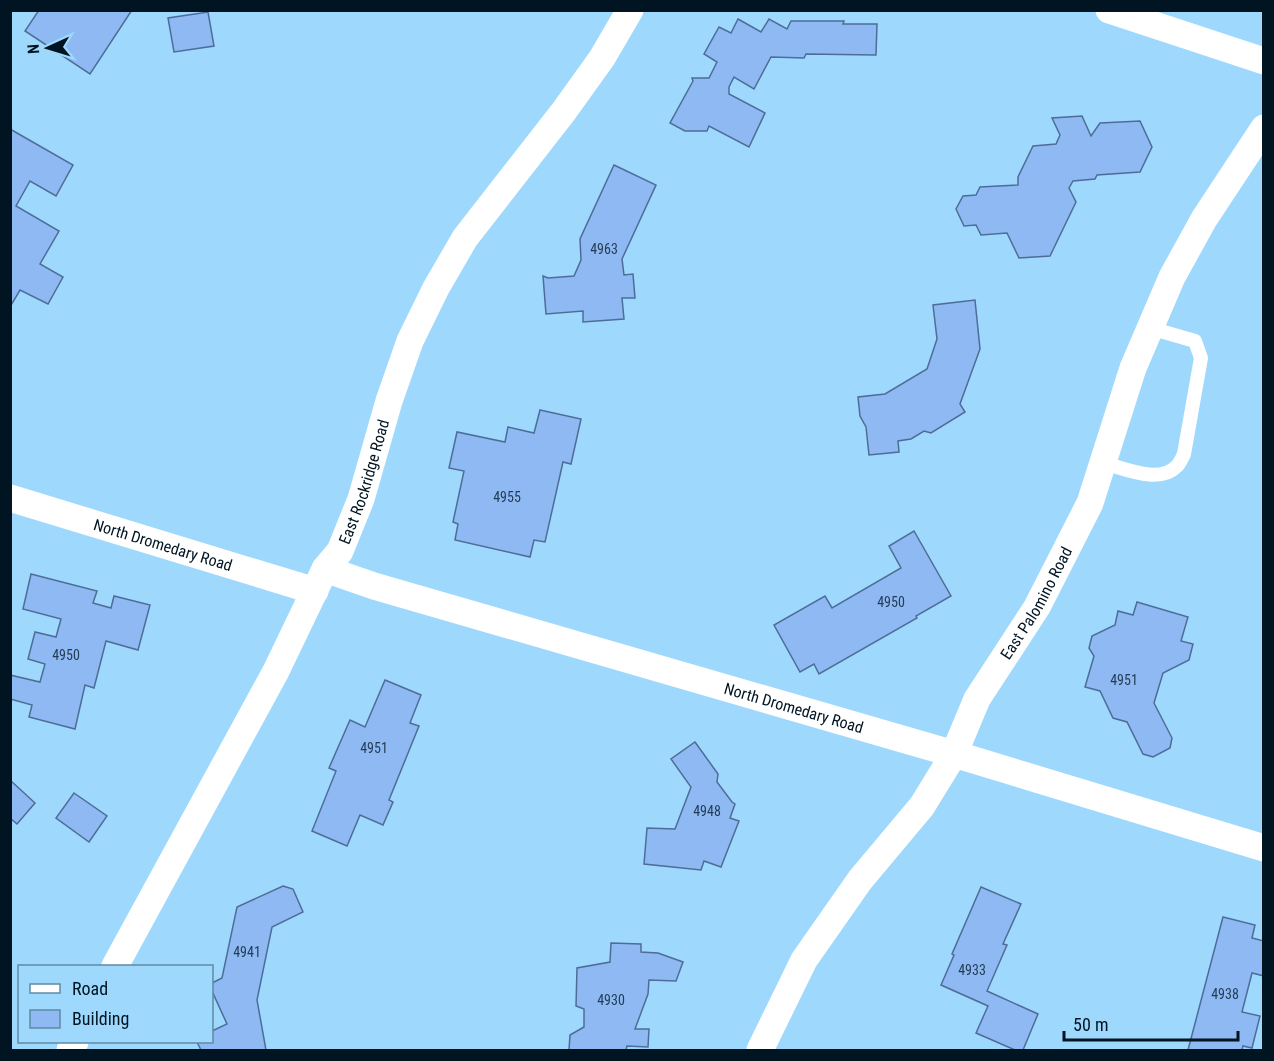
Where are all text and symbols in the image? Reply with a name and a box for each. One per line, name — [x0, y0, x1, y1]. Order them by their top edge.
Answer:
north arrow — [18, 18, 78, 78]
text: N — [24, 43, 43, 55]
house number: 4963 — [590, 241, 618, 257]
street label: East Rockridge Road — [335, 417, 393, 547]
house number: 4955 — [493, 489, 521, 505]
street label: North Dromedary Road — [91, 515, 234, 575]
street label: East Palomino Road — [997, 544, 1076, 663]
house number: 4950 — [877, 594, 905, 610]
house number: 4950 — [52, 647, 80, 663]
house number: 4951 — [1110, 672, 1138, 688]
street label: North Dromedary Road — [722, 679, 865, 737]
house number: 4951 — [360, 740, 388, 756]
house number: 4948 — [693, 803, 721, 819]
house number: 4941 — [233, 944, 261, 960]
house number: 4933 — [958, 962, 986, 978]
legend — [18, 965, 213, 1043]
text: Road — [72, 978, 108, 999]
house number: 4938 — [1211, 986, 1239, 1002]
house number: 4930 — [597, 992, 625, 1008]
scale bar — [1064, 1004, 1238, 1042]
text: Building — [72, 1008, 129, 1029]
text: 50 m — [1073, 1014, 1108, 1035]

